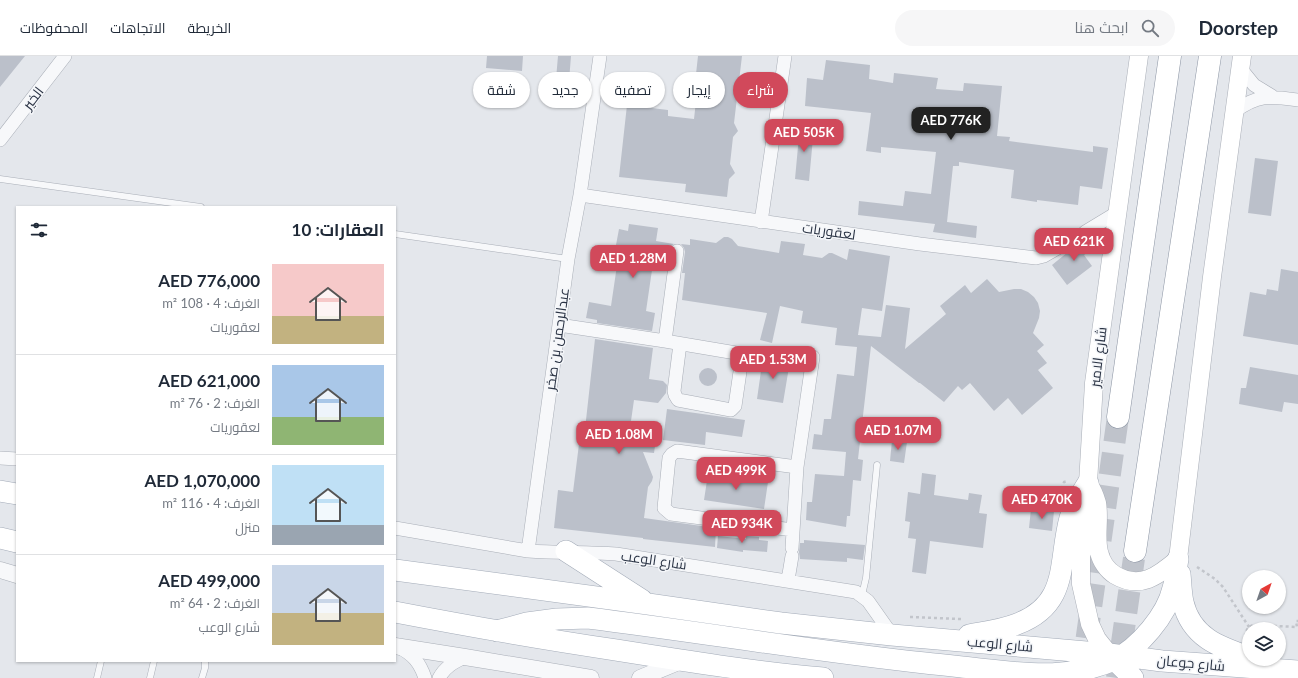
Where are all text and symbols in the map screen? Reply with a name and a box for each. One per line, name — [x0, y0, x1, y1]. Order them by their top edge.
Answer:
search box — [895, 10, 1175, 46]
text: Doorstep — [1199, 16, 1278, 39]
icon: search — [1139, 17, 1161, 39]
text: ابحث هنا — [1075, 18, 1129, 36]
text: المحفوظات — [20, 19, 88, 36]
text: الاتجاهات — [110, 19, 166, 36]
text: الخريطة — [188, 19, 231, 36]
chip: شقة — [473, 72, 530, 108]
chip: جديد — [538, 72, 592, 108]
chip: تصفية — [600, 72, 665, 108]
chip: إيجار — [673, 72, 725, 108]
chip: شراء — [733, 72, 788, 108]
street label: الخير — [18, 83, 47, 113]
pin: AED 776K — [910, 107, 992, 141]
text: AED 776K — [920, 112, 982, 128]
pin: AED 505K — [763, 119, 845, 153]
text: AED 505K — [773, 124, 835, 140]
street label: لعقوريات — [801, 218, 857, 243]
icon: filters — [28, 219, 50, 241]
text: العقارات: 10 — [292, 219, 384, 240]
pin: AED 621K — [1033, 228, 1115, 262]
text: AED 621K — [1043, 233, 1105, 249]
pin: AED 1.28M — [587, 245, 679, 279]
text: AED 1.28M — [599, 250, 667, 266]
text: AED 776,000 — [158, 270, 260, 291]
icon: home — [304, 280, 352, 328]
street label: عبدالرحمن بن صخر — [541, 286, 572, 392]
text: الغرف: 4 · 108 m² — [162, 295, 260, 311]
text: لعقوريات — [210, 319, 260, 335]
street label: شارع الامير — [1085, 326, 1111, 389]
pin: AED 1.53M — [727, 346, 819, 380]
text: AED 1.53M — [739, 351, 807, 367]
text: AED 621,000 — [158, 370, 260, 391]
icon: home — [304, 381, 352, 429]
text: الغرف: 2 · 76 m² — [170, 395, 260, 411]
pin: AED 1.07M — [852, 417, 944, 451]
text: لعقوريات — [210, 419, 260, 435]
pin: AED 1.08M — [573, 421, 665, 455]
text: AED 1.07M — [864, 422, 932, 438]
text: AED 1.08M — [585, 426, 653, 442]
pin: AED 499K — [695, 457, 777, 491]
text: AED 499K — [705, 462, 767, 478]
text: AED 1,070,000 — [144, 470, 260, 491]
icon: home — [304, 481, 352, 529]
pin: AED 470K — [1001, 486, 1083, 520]
text: AED 470K — [1011, 491, 1073, 507]
text: الغرف: 4 · 116 m² — [162, 495, 260, 511]
pin: AED 934K — [701, 510, 783, 544]
text: AED 934K — [711, 515, 773, 531]
text: منزل — [235, 519, 260, 535]
street label: شارع الوعب — [620, 546, 688, 574]
text: AED 499,000 — [158, 570, 260, 591]
north arrow — [1242, 570, 1286, 614]
map controls — [1242, 570, 1286, 666]
icon: home — [304, 581, 352, 629]
text: الغرف: 2 · 64 m² — [170, 595, 260, 611]
text: شارع الوعب — [199, 619, 260, 635]
button: layers — [1242, 622, 1286, 666]
street label: شارع الوعب — [966, 632, 1034, 656]
street label: شارع جوعان — [1156, 651, 1226, 675]

